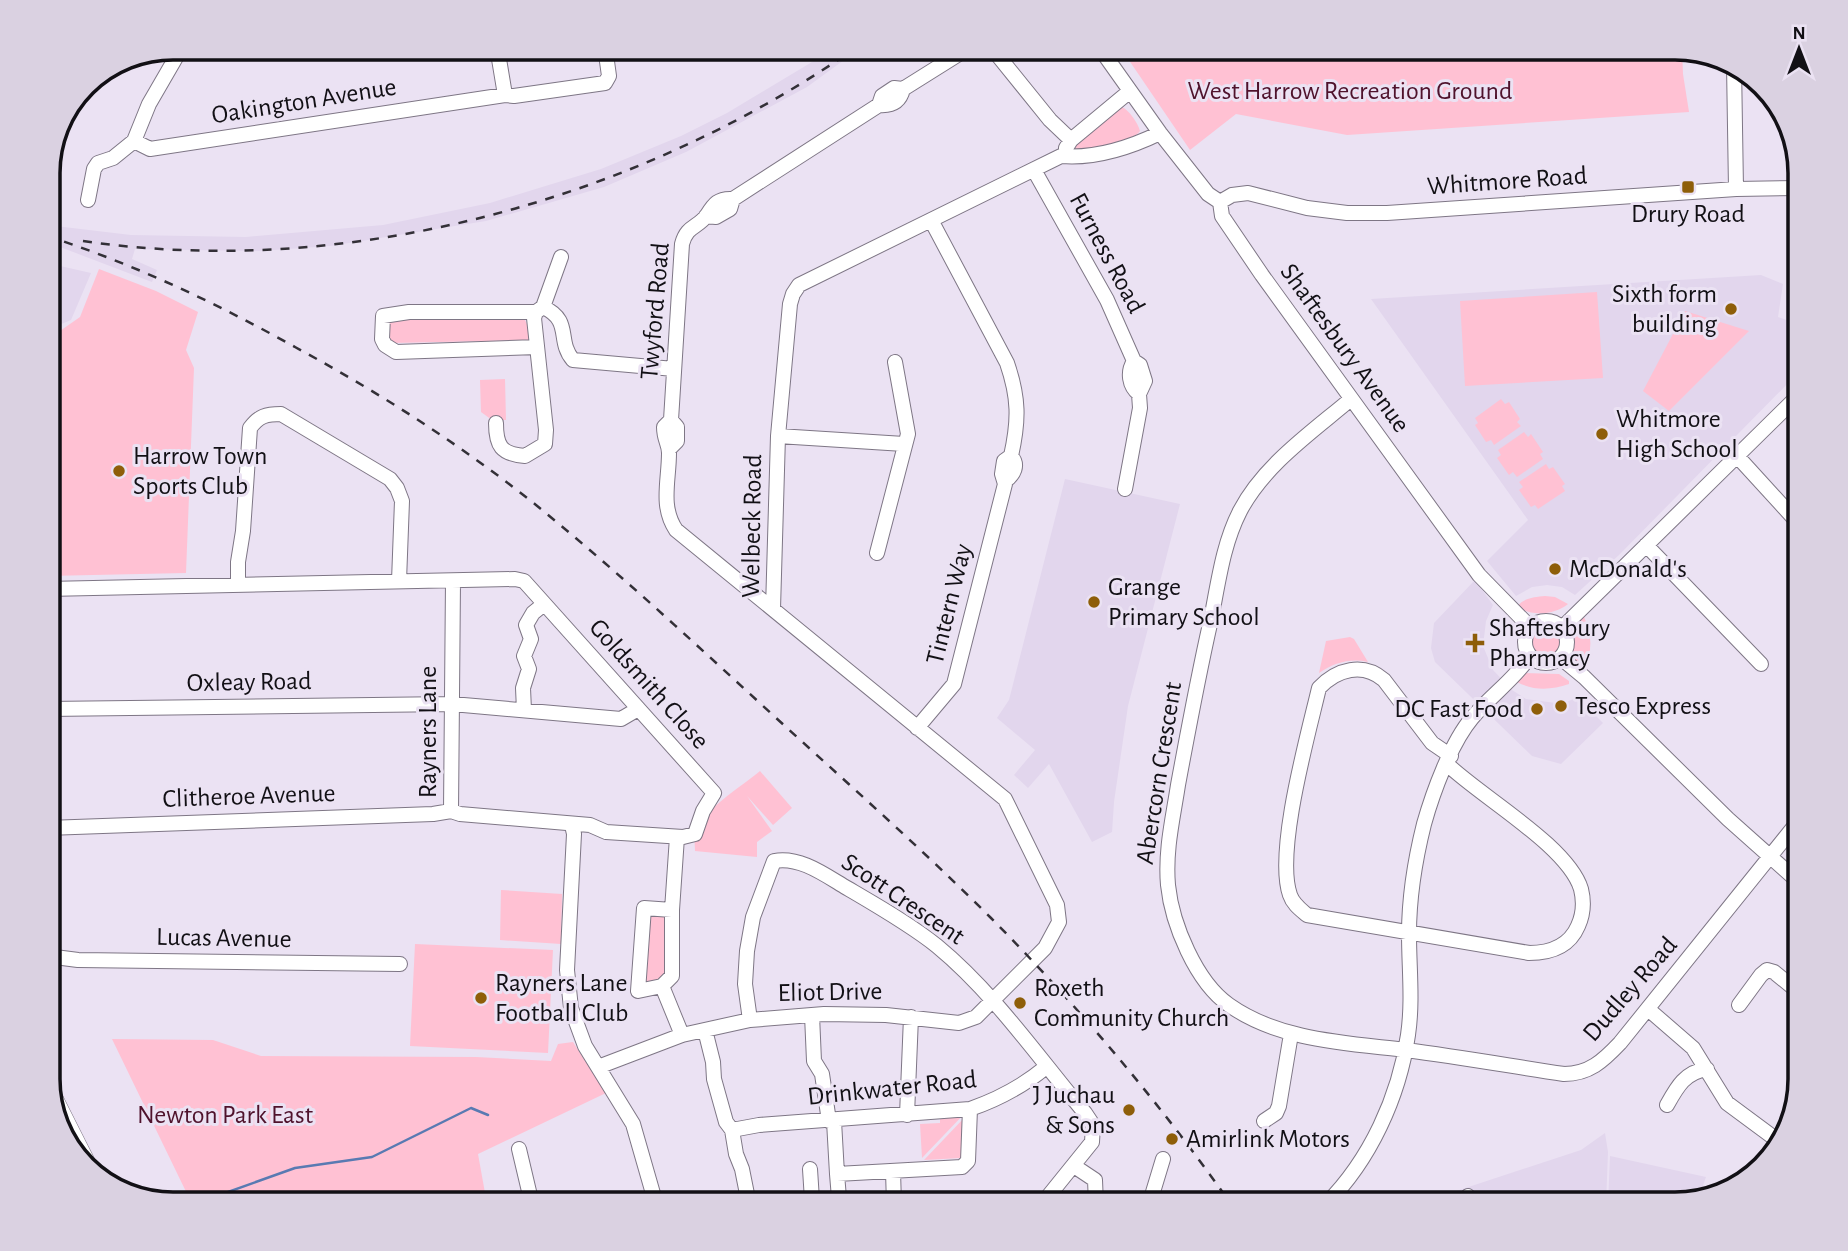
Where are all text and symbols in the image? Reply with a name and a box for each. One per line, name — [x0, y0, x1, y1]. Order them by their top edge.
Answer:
north arrow — [1764, 14, 1834, 84]
text: N — [1792, 24, 1806, 43]
street label: Oakington Avenue — [210, 74, 398, 128]
park label: West Harrow Recreation Ground — [1188, 78, 1512, 104]
street label: Whitmore Road — [1426, 162, 1588, 200]
marker: Drury Road — [1680, 179, 1696, 195]
street label: Furness Road — [1065, 189, 1149, 317]
place label: Drury Road — [1631, 201, 1745, 227]
street label: Twyford Road — [636, 241, 674, 381]
street label: Shaftesbury Avenue — [1275, 259, 1415, 437]
place label: Sixth form building — [1612, 281, 1717, 337]
marker: Sixth form building — [1723, 301, 1739, 317]
place label: Whitmore High School — [1616, 406, 1738, 462]
marker: Whitmore High School — [1594, 426, 1610, 442]
place label: Harrow Town Sports Club — [133, 443, 267, 499]
street label: Welbeck Road — [738, 454, 766, 598]
marker: Harrow Town Sports Club — [111, 463, 127, 479]
street label: Tintern Way — [922, 541, 976, 667]
place label: McDonald's — [1569, 556, 1687, 582]
marker: McDonald's — [1547, 561, 1563, 577]
place label: Grange Primary School — [1108, 574, 1260, 630]
marker: Grange Primary School — [1086, 594, 1102, 610]
street label: Goldsmith Close — [584, 614, 714, 754]
place label: Shaftesbury Pharmacy — [1489, 615, 1610, 671]
marker: Shaftesbury Pharmacy — [1467, 635, 1483, 651]
street label: Rayners Lane — [415, 666, 441, 798]
street label: Oxleay Road — [186, 668, 312, 696]
street label: Abercorn Crescent — [1132, 680, 1186, 866]
place label: Tesco Express — [1575, 693, 1711, 719]
place label: DC Fast Food — [1394, 696, 1523, 722]
marker: Tesco Express — [1553, 698, 1569, 714]
marker: DC Fast Food — [1529, 701, 1545, 717]
street label: Clitheroe Avenue — [162, 780, 336, 812]
street label: Scott Crescent — [837, 848, 969, 950]
street label: Lucas Avenue — [156, 924, 292, 952]
street label: Dudley Road — [1578, 932, 1682, 1046]
place label: Rayners Lane Football Club — [495, 970, 628, 1026]
place label: Roxeth Community Church — [1034, 975, 1229, 1031]
street label: Eliot Drive — [777, 978, 883, 1006]
marker: Rayners Lane Football Club — [473, 990, 489, 1006]
marker: Roxeth Community Church — [1012, 995, 1028, 1011]
street label: Drinkwater Road — [806, 1066, 978, 1110]
place label: J Juchau & Sons — [1033, 1082, 1115, 1138]
park label: Newton Park East — [137, 1102, 313, 1128]
marker: J Juchau & Sons — [1121, 1102, 1137, 1118]
place label: Amirlink Motors — [1186, 1126, 1350, 1152]
marker: Amirlink Motors — [1164, 1131, 1180, 1147]

